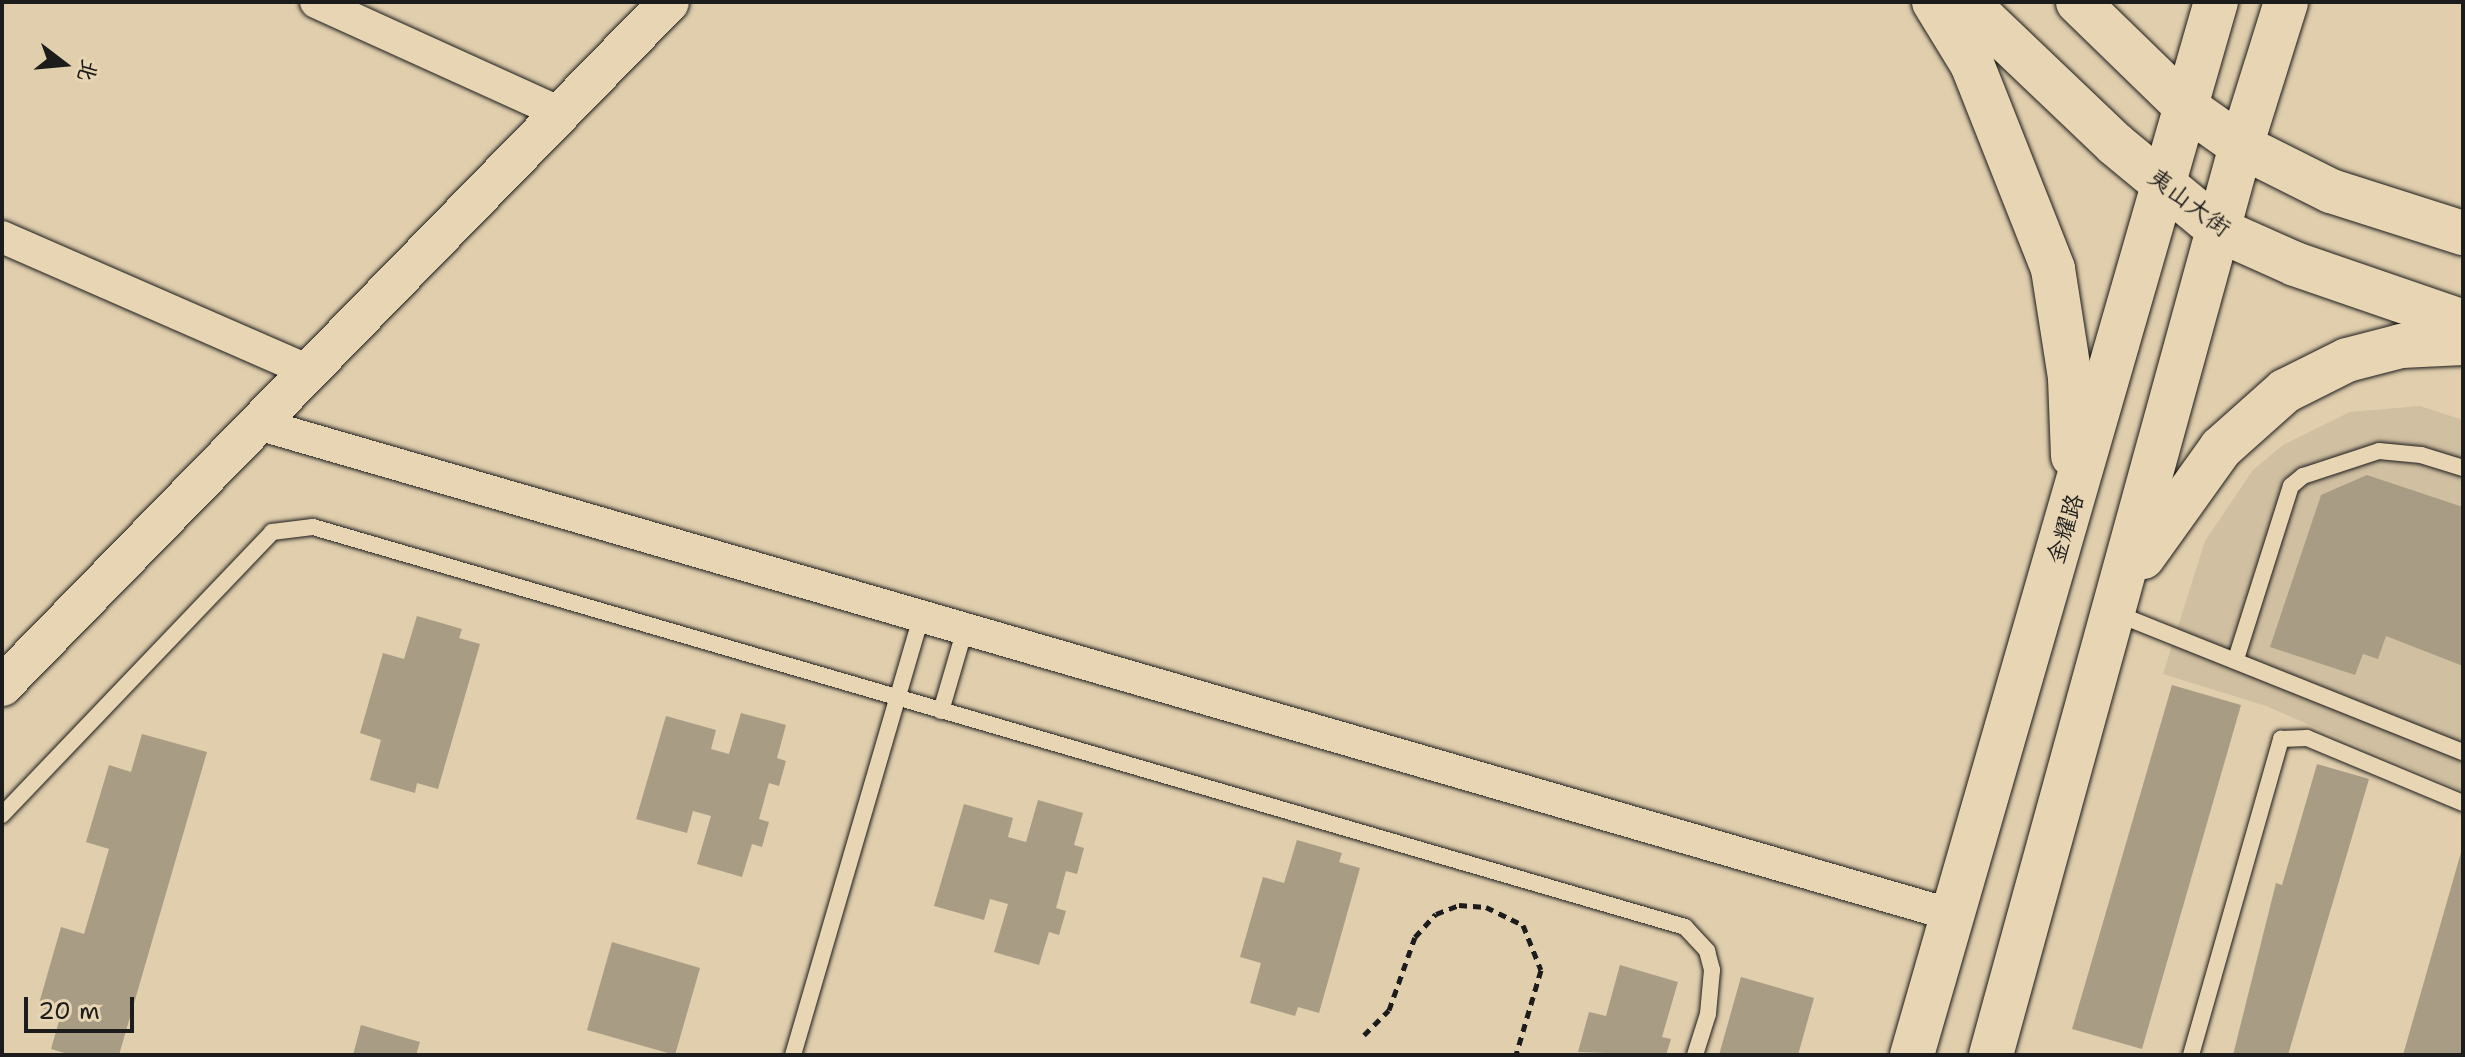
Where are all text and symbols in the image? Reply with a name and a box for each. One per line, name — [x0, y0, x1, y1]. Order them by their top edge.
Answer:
north arrow — [24, 24, 104, 104]
text: 北 — [71, 56, 105, 85]
street label: 夷山大街 — [2142, 163, 2236, 243]
street label: 金耀路 — [2042, 490, 2090, 568]
scale bar — [28, 981, 138, 1031]
text: 20 m — [38, 995, 100, 1027]

